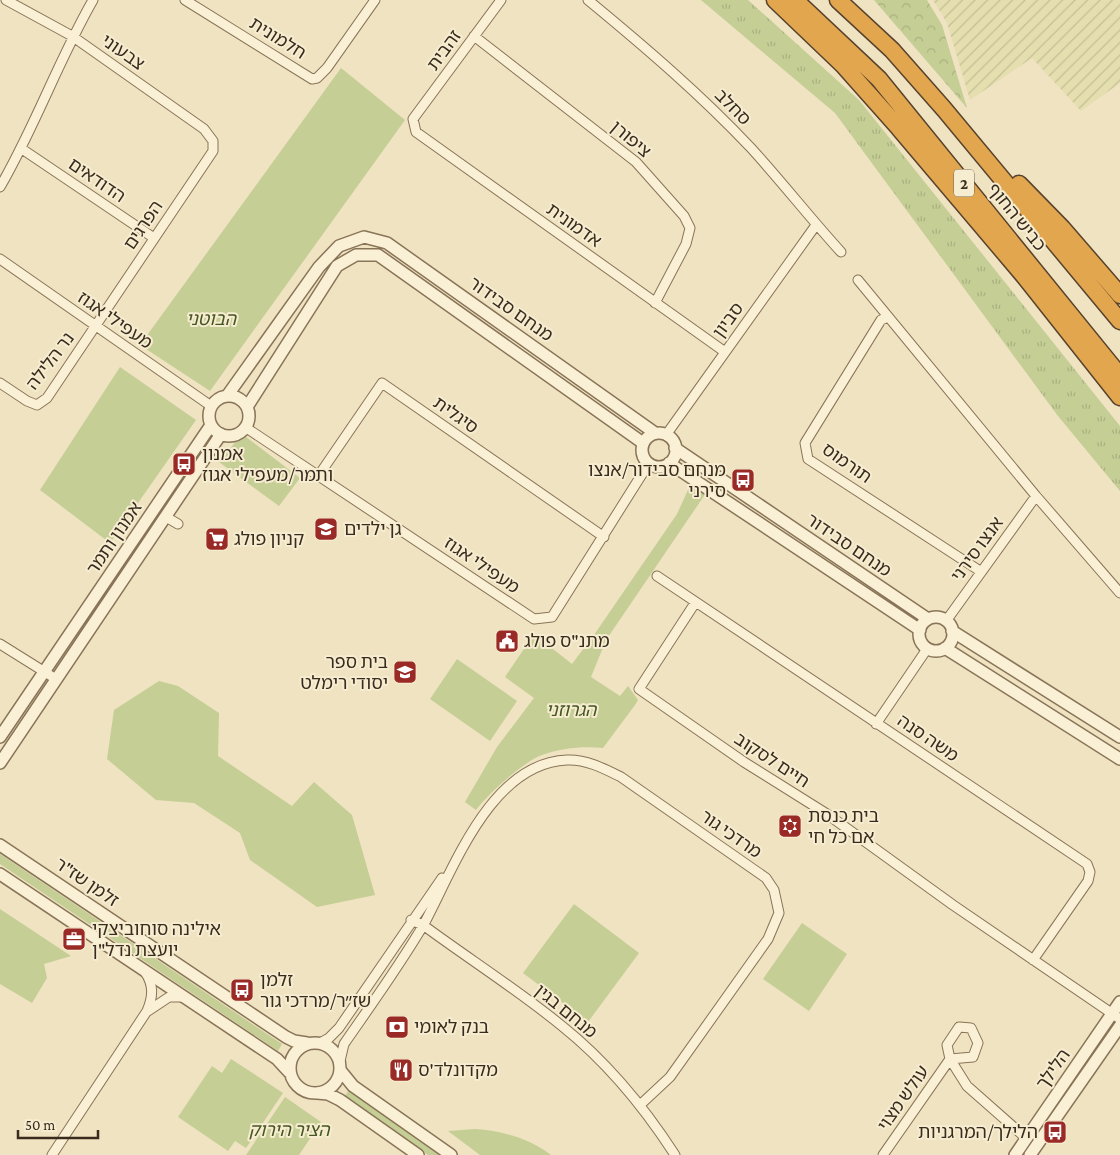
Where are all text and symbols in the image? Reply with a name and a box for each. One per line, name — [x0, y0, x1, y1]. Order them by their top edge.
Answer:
street label: חלמונית — [246, 13, 310, 63]
street label: זהבית — [423, 26, 465, 74]
street label: צבעוני — [98, 30, 148, 74]
street label: סחלב — [711, 85, 755, 129]
street label: ציפורן — [607, 117, 655, 161]
street label: הדודאים — [65, 154, 129, 206]
road number: 2 — [954, 170, 974, 197]
street label: כביש החוף — [984, 179, 1050, 255]
street label: הפרגים — [119, 197, 167, 253]
street label: אדמונית — [543, 199, 605, 251]
street label: מנחם סבידור — [465, 273, 557, 345]
street label: מעפילי אגוז — [74, 287, 156, 353]
street label: סביון — [709, 299, 747, 341]
park label: הבוטני — [186, 309, 238, 329]
street label: נר הלילה — [22, 329, 78, 393]
street label: סיגלית — [430, 392, 482, 438]
street label: תורמוס — [819, 439, 875, 487]
place label: אמנון ותמר/מעפילי אגוז — [202, 444, 333, 485]
bus stop icon: אמנון ותמר/מעפילי אגוז — [171, 451, 197, 477]
place label: מנחם סבידור/אנצו סירני — [588, 460, 726, 501]
bus stop icon: מנחם סבידור/אנצו סירני — [730, 467, 756, 493]
street label: אמנון ותמר — [82, 498, 146, 578]
street label: מנחם סבידור — [803, 509, 895, 581]
street label: אנצו סירני — [947, 513, 1007, 585]
school or university icon: גן ילדים — [313, 516, 339, 542]
place label: גן ילדים — [344, 519, 402, 539]
supermarket icon: קניון פולג — [204, 526, 230, 552]
place label: קניון פולג — [234, 529, 304, 549]
street label: מעפילי אגוז — [441, 533, 523, 597]
public building icon: מתנ"ס פולג — [494, 628, 520, 654]
place label: מתנ"ס פולג — [524, 631, 610, 651]
place label: בית ספר יסודי רימלט — [300, 652, 388, 693]
school or university icon: בית ספר יסודי רימלט — [392, 659, 418, 685]
park label: הגרוזני — [546, 700, 598, 720]
street label: משה סנה — [894, 710, 962, 766]
street label: חיים לסקוב — [731, 728, 813, 792]
street label: מרדכי גור — [697, 806, 765, 862]
place label: בית כנסת אם כל חי — [808, 806, 879, 847]
synagogue icon: בית כנסת אם כל חי — [777, 813, 803, 839]
street label: זלמן שז"ר — [51, 853, 123, 911]
place label: אילינה סוחוביצקי יועצת נדל"ן — [92, 919, 221, 960]
office icon: אילינה סוחוביצקי יועצת נדל"ן — [61, 926, 87, 952]
place label: זלמן שז״ר/מרדכי גור — [260, 970, 371, 1011]
bus stop icon: זלמן שז״ר/מרדכי גור — [229, 977, 255, 1003]
street label: מנחם בגין — [531, 980, 601, 1042]
bank icon: בנק לאומי — [384, 1014, 410, 1040]
place label: בנק לאומי — [414, 1017, 489, 1037]
street label: הלילך — [1032, 1045, 1074, 1093]
restaurant icon: מקדונלד'ס — [388, 1057, 414, 1083]
place label: מקדונלד'ס — [418, 1060, 498, 1080]
street label: עולש מצוי — [873, 1062, 933, 1134]
scale bar — [18, 1108, 98, 1140]
text: 50 m — [25, 1117, 55, 1133]
bus stop icon: הלילך/המרגניות — [1042, 1119, 1068, 1145]
park label: הציר הירוק — [248, 1120, 331, 1140]
place label: הלילך/המרגניות — [918, 1122, 1038, 1142]

